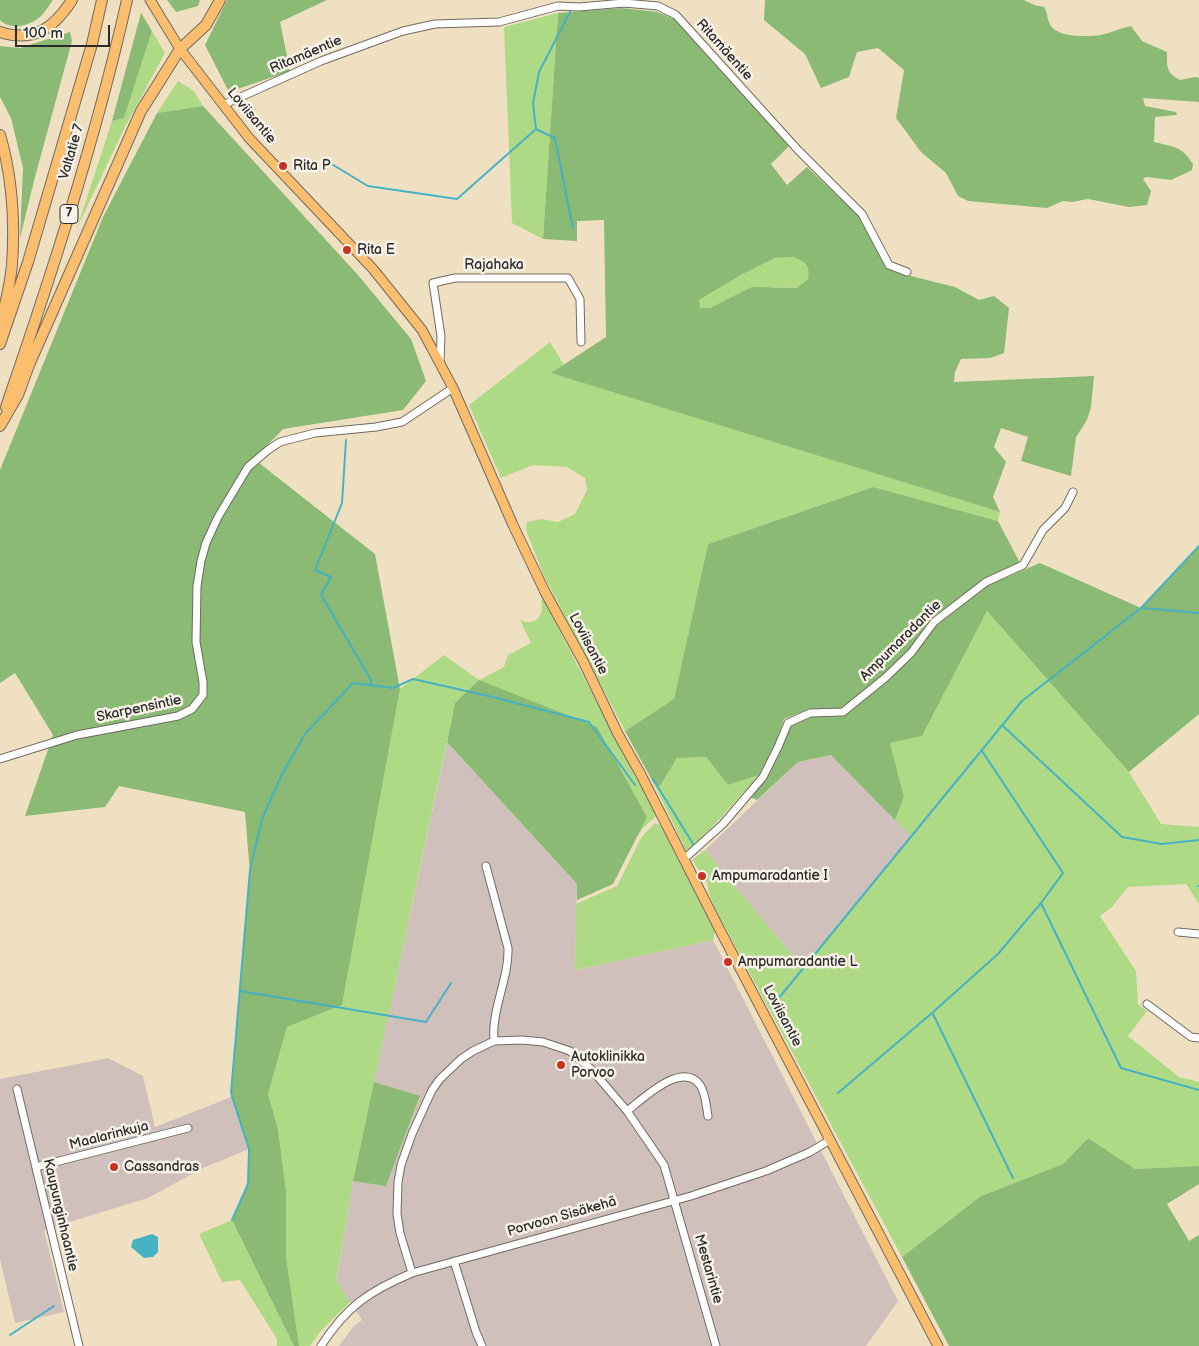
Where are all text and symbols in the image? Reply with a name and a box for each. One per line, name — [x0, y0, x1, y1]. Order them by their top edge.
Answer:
scale bar — [18, 15, 112, 47]
street label: Ritamäentie — [692, 16, 756, 84]
text: 100 m — [23, 24, 63, 43]
street label: Ritamäentie — [267, 32, 345, 78]
street label: Loviisantie — [223, 85, 279, 147]
street label: Valtatie 7 — [56, 122, 88, 182]
place label: Rita P — [293, 158, 331, 174]
marker: Rita P — [277, 160, 289, 172]
road number: 7 — [60, 204, 78, 223]
place label: Rita E — [357, 242, 395, 258]
marker: Rita E — [341, 244, 353, 256]
street label: Rajahaka — [464, 257, 524, 273]
street label: Ampumaradantie — [857, 597, 945, 685]
street label: Loviisantie — [565, 610, 611, 678]
street label: Skarpensintie — [95, 692, 183, 726]
place label: Ampumaradantie I — [712, 868, 828, 884]
marker: Ampumaradantie I — [696, 870, 708, 882]
place label: Ampumaradantie L — [738, 954, 858, 970]
marker: Ampumaradantie L — [722, 956, 734, 968]
street label: Loviisantie — [759, 982, 805, 1050]
place label: Autoklinikka Porvoo — [571, 1049, 645, 1082]
marker: Autoklinikka Porvoo — [555, 1059, 567, 1071]
street label: Maalarinkuja — [68, 1118, 150, 1154]
street label: Kaupunginhaantie — [39, 1157, 81, 1273]
place label: Cassandras — [124, 1159, 199, 1175]
marker: Cassandras — [108, 1161, 120, 1173]
street label: Porvoon Sisäkehä — [506, 1193, 618, 1241]
street label: Mestarintie — [690, 1232, 726, 1306]

